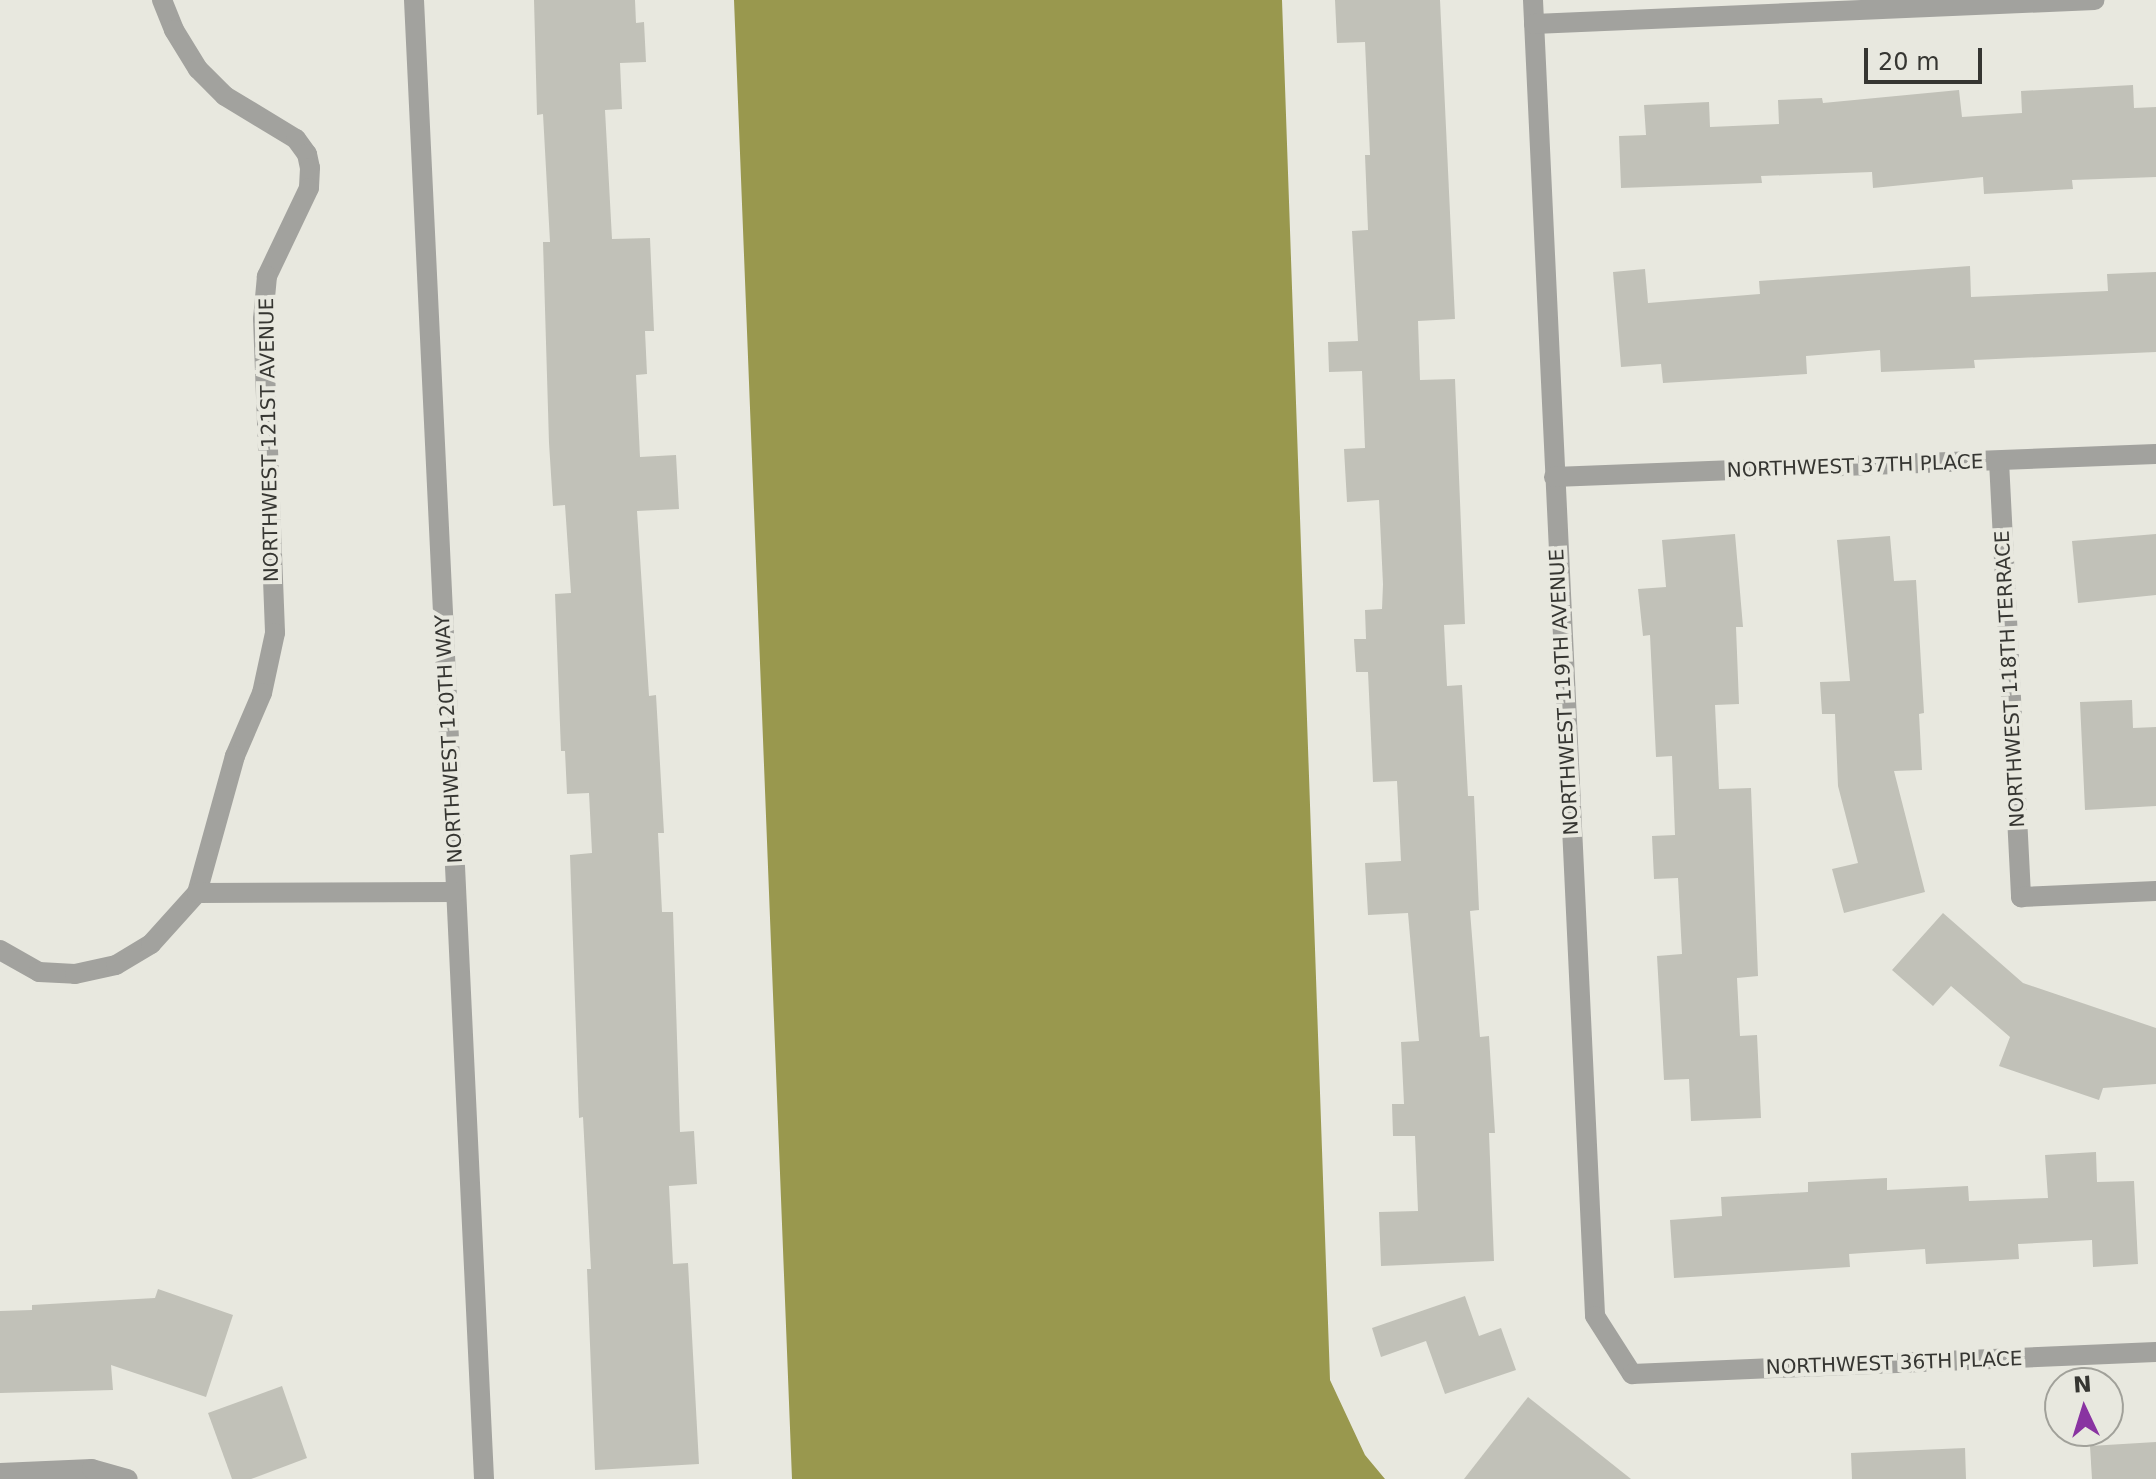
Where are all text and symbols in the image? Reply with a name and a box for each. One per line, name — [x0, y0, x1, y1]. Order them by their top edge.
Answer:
scale bar — [1868, 32, 1986, 82]
text: 20 m — [1878, 48, 1940, 76]
street label: NORTHWEST 121ST AVENUE — [255, 298, 283, 582]
street label: NORTHWEST 37TH PLACE — [1726, 450, 1984, 482]
street label: NORTHWEST 118TH TERRACE — [1990, 530, 2030, 828]
street label: NORTHWEST 119TH AVENUE — [1545, 548, 1583, 836]
street label: NORTHWEST 120TH WAY — [431, 614, 467, 864]
street label: NORTHWEST 36TH PLACE — [1765, 1347, 2023, 1379]
north arrow — [2044, 1367, 2124, 1447]
text: N — [2072, 1371, 2092, 1398]

